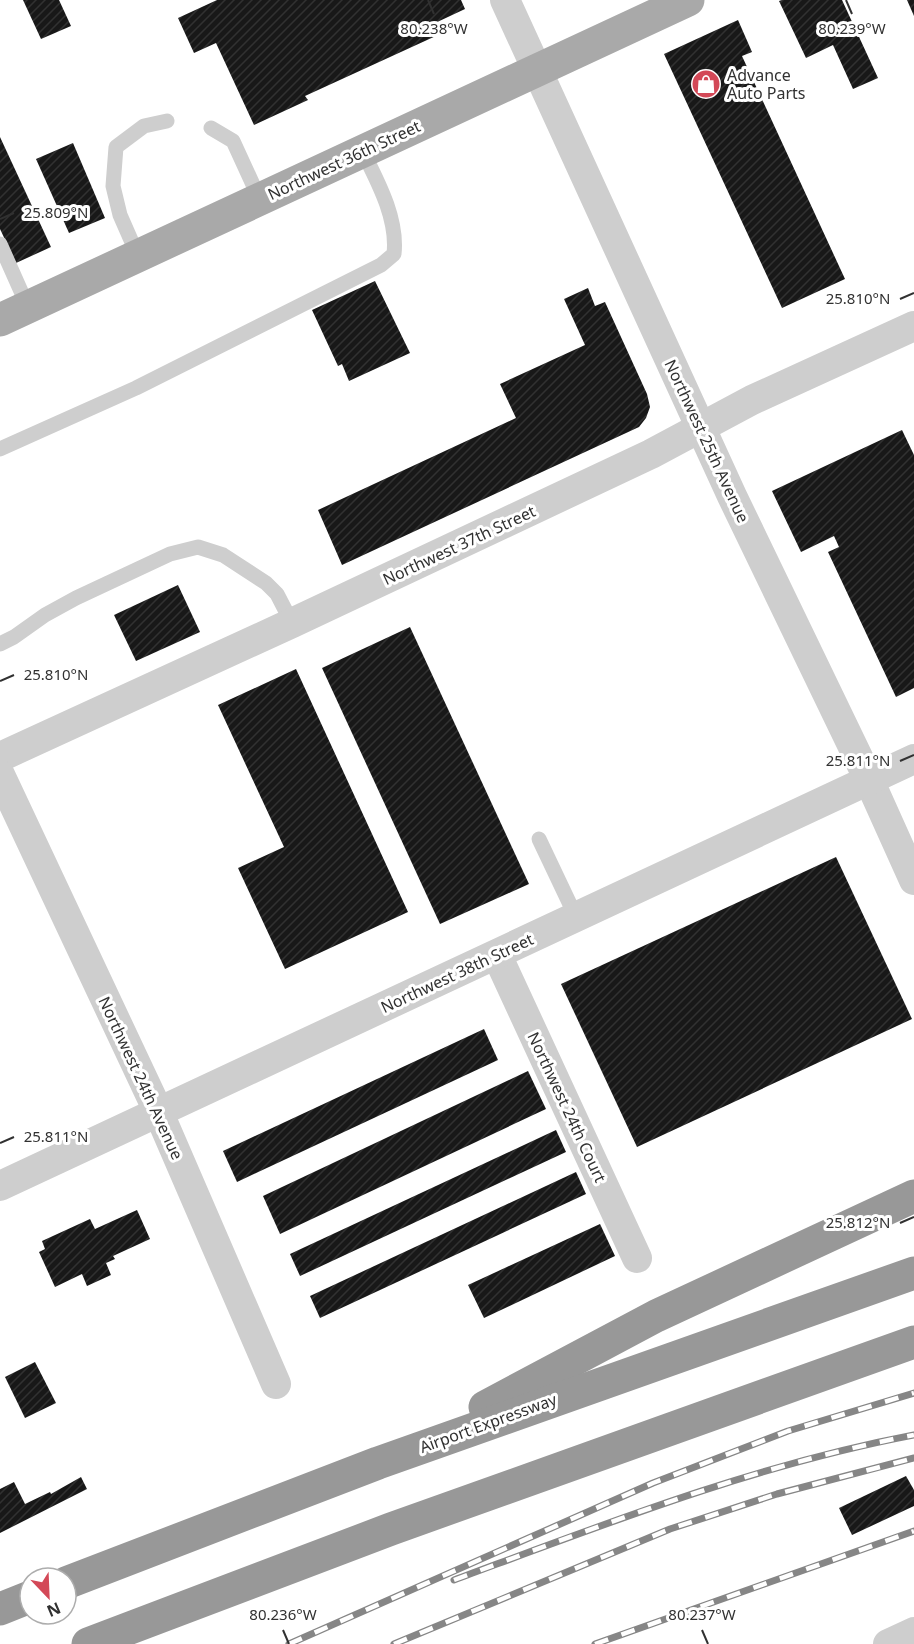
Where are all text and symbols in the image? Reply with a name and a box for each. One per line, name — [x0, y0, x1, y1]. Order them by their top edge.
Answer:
text: 80.238°W — [400, 18, 468, 38]
text: 80.239°W — [818, 18, 886, 38]
place label: Advance Auto Parts — [727, 64, 805, 104]
shop icon: Advance Auto Parts — [690, 68, 722, 100]
street label: Northwest 36th Street — [264, 115, 424, 205]
text: 25.809°N — [24, 202, 88, 222]
text: 25.810°N — [826, 288, 890, 308]
street label: Northwest 25th Avenue — [659, 356, 755, 526]
street label: Northwest 37th Street — [379, 500, 539, 590]
text: 25.810°N — [24, 664, 88, 684]
text: 25.811°N — [826, 750, 890, 770]
street label: Northwest 38th Street — [377, 928, 537, 1018]
street label: Northwest 24th Avenue — [93, 993, 189, 1163]
street label: Northwest 24th Court — [522, 1028, 612, 1186]
text: 25.811°N — [24, 1126, 88, 1146]
text: 25.812°N — [826, 1212, 890, 1232]
street label: Airport Expressway — [416, 1388, 560, 1458]
north arrow — [18, 1566, 78, 1626]
text: N — [44, 1597, 64, 1622]
text: 80.236°W — [249, 1604, 317, 1624]
text: 80.237°W — [668, 1604, 736, 1624]

